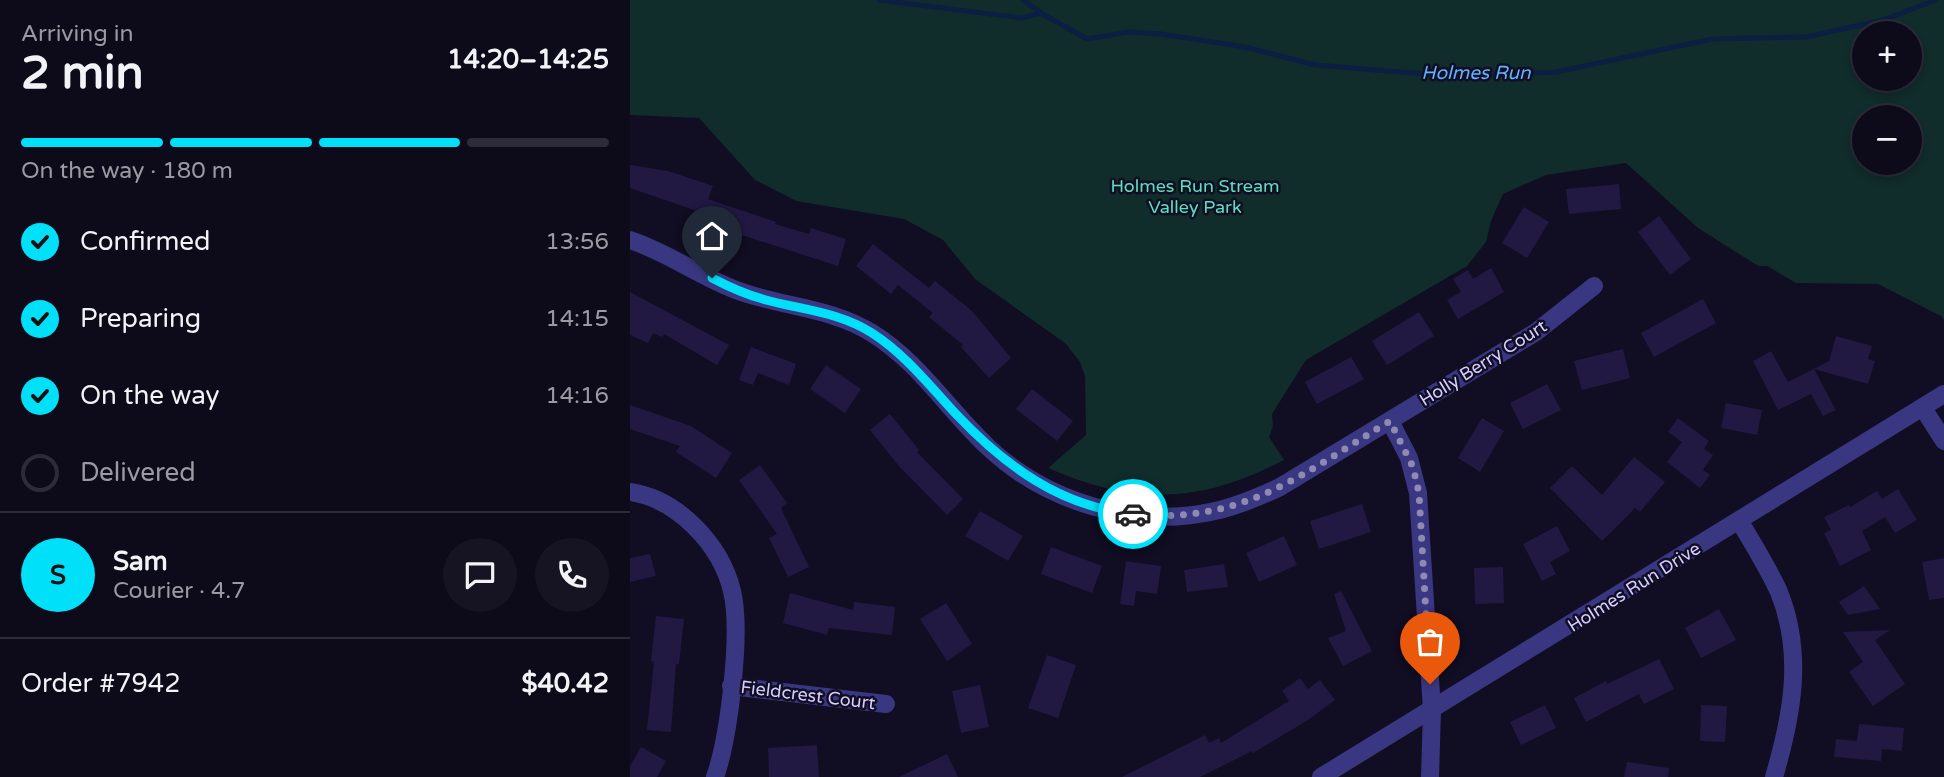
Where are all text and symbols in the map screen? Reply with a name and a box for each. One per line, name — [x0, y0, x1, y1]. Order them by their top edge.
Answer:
text: Arriving in — [21, 20, 134, 48]
map controls — [1852, 21, 1922, 175]
button: + — [1852, 21, 1922, 91]
text: 14:20–14:25 — [447, 44, 609, 75]
text: 2 min — [21, 46, 144, 101]
water label: Holmes Run — [1421, 62, 1531, 84]
button: − — [1852, 105, 1922, 175]
text: On the way · 180 m — [21, 157, 233, 185]
park label: Holmes Run Stream Valley Park — [1110, 175, 1280, 218]
pin — [682, 206, 742, 278]
icon: home — [693, 217, 731, 255]
icon: check — [21, 223, 59, 261]
text: Confirmed — [80, 226, 210, 257]
text: 13:56 — [545, 228, 609, 256]
icon: check — [21, 300, 59, 338]
text: Preparing — [80, 303, 201, 334]
text: 14:15 — [545, 305, 609, 333]
street label: Holly Berry Court — [1415, 315, 1551, 411]
icon: check — [21, 377, 59, 415]
text: On the way — [80, 380, 220, 411]
text: 14:16 — [545, 382, 609, 410]
text: Delivered — [80, 457, 196, 488]
courier — [1098, 479, 1168, 549]
icon: car — [1114, 495, 1152, 533]
street label: Holmes Run Drive — [1563, 537, 1705, 637]
button: chat — [443, 538, 517, 612]
button: phone — [535, 538, 609, 612]
text: Sam — [113, 546, 168, 577]
text: S — [50, 560, 66, 591]
text: Courier · 4.7 — [113, 577, 246, 605]
pin — [1400, 612, 1460, 684]
icon: bag — [1411, 623, 1449, 661]
text: Order #7942 — [21, 668, 181, 699]
text: $40.42 — [521, 668, 609, 699]
street label: Fieldcrest Court — [739, 676, 877, 714]

